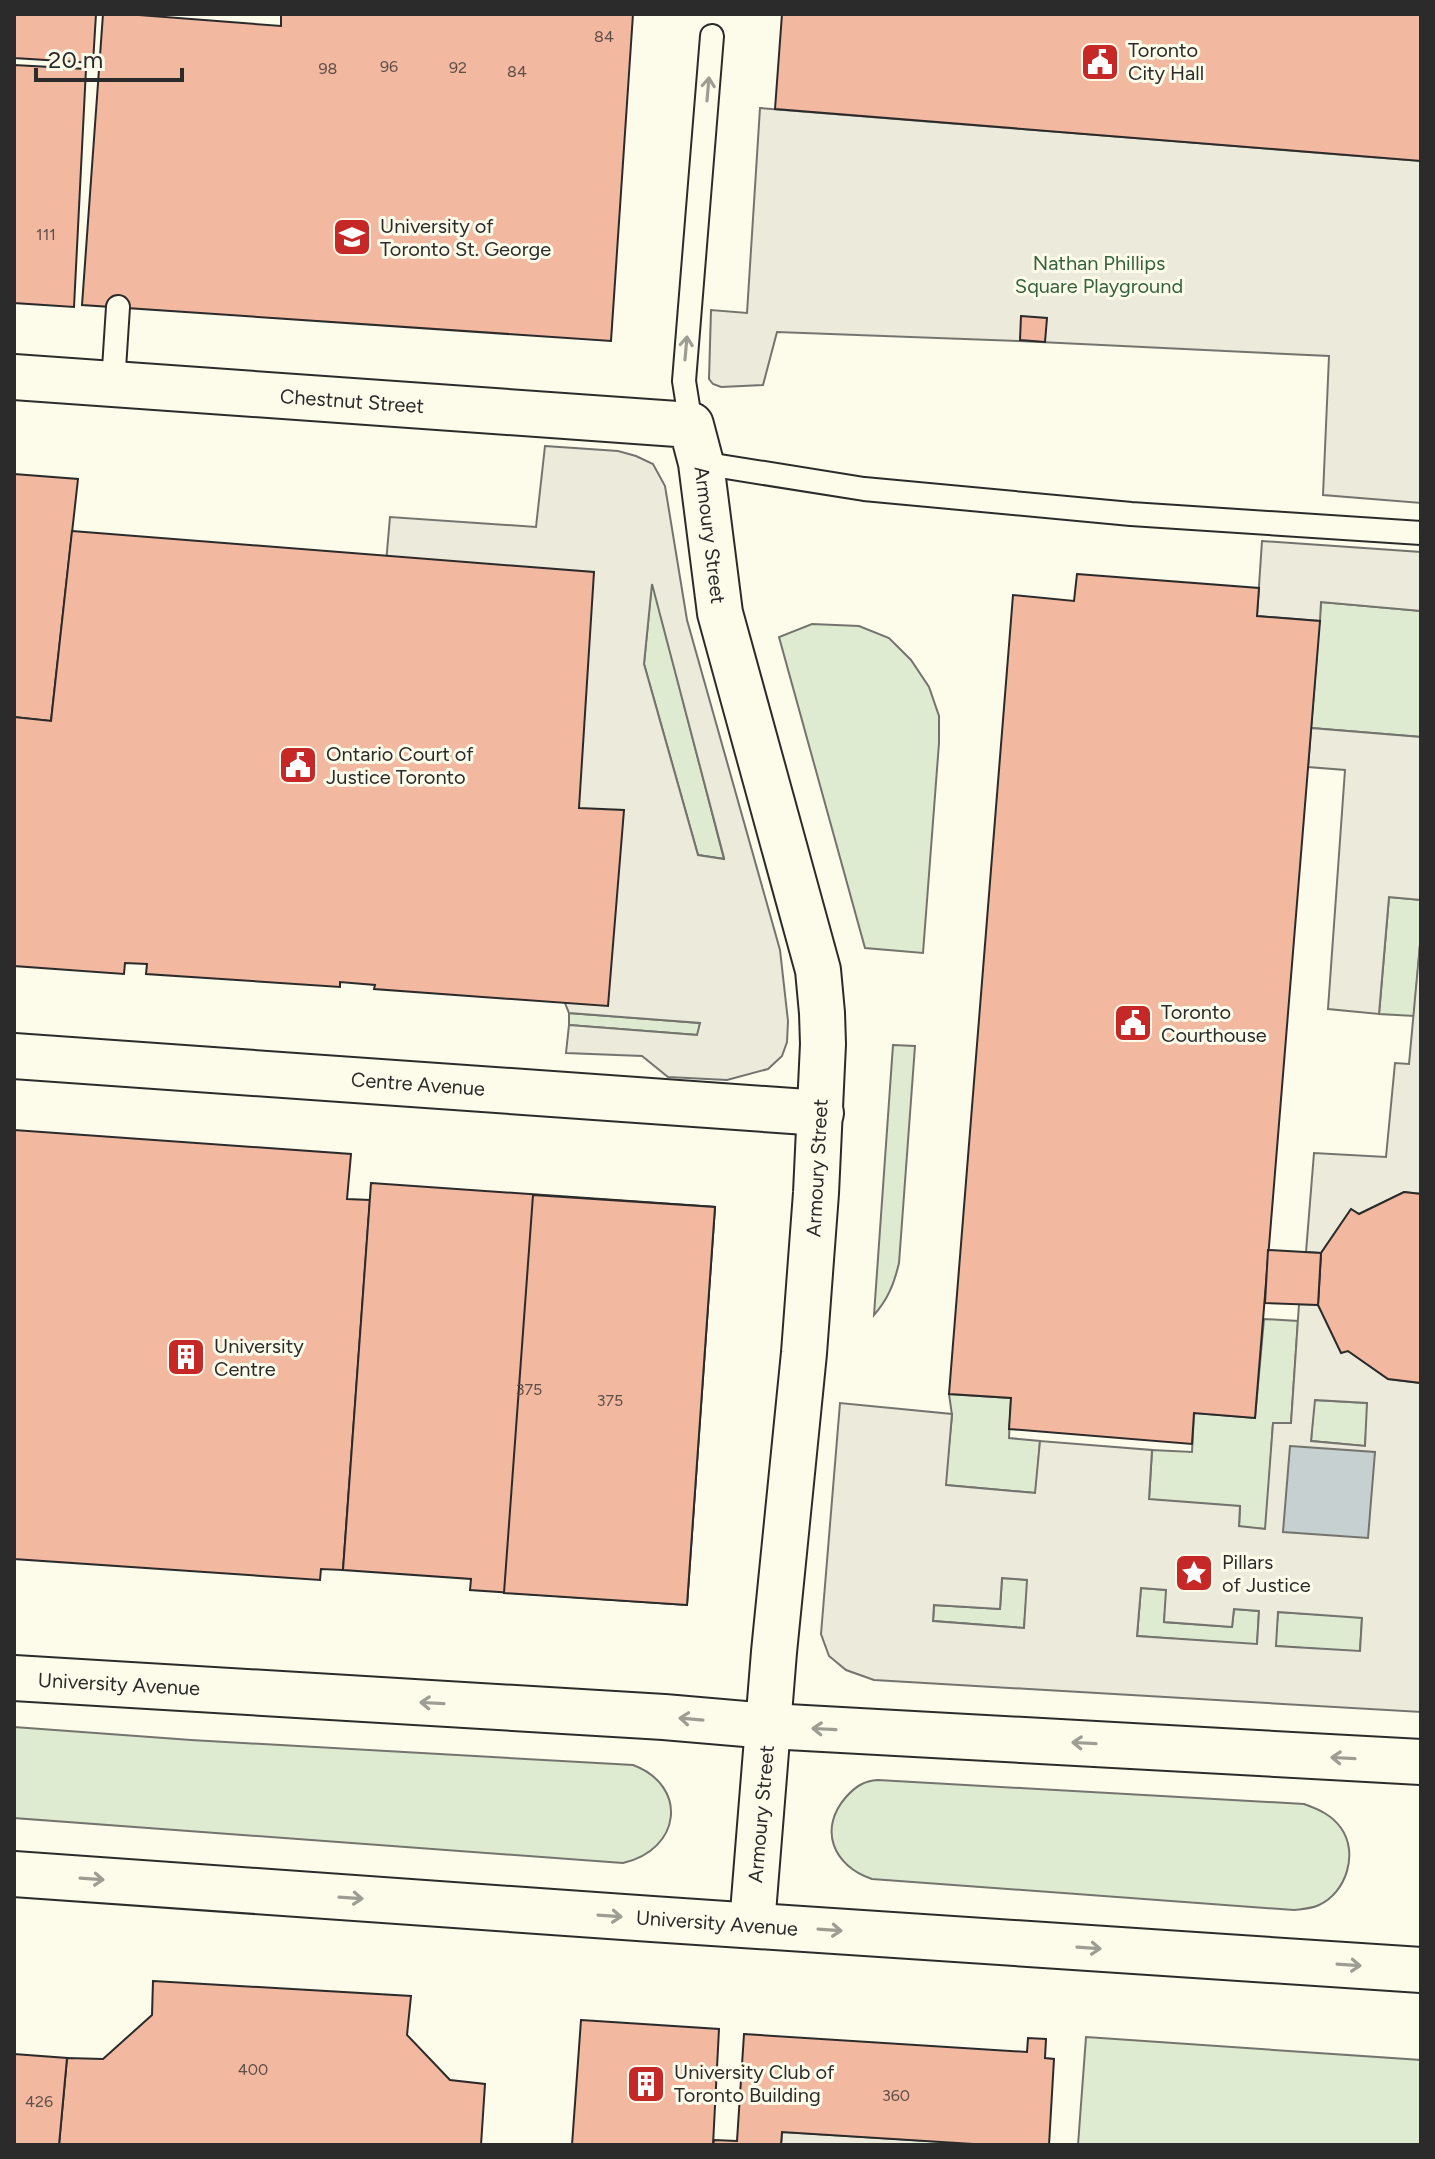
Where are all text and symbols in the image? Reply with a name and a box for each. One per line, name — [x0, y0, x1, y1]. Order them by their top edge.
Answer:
house number: 84 — [594, 27, 614, 46]
scale bar — [36, 32, 182, 82]
place label: Toronto City Hall — [1128, 38, 1204, 85]
public building icon: Toronto City Hall — [1079, 41, 1121, 83]
text: 20 m — [48, 45, 103, 74]
house number: 96 — [380, 57, 398, 76]
house number: 92 — [449, 58, 467, 77]
house number: 98 — [319, 59, 337, 78]
house number: 84 — [507, 62, 527, 81]
one-way arrow — [701, 76, 716, 103]
place label: University of Toronto St. George — [380, 214, 551, 261]
school or university icon: University of Toronto St. George — [331, 216, 373, 258]
house number: 111 — [36, 225, 56, 244]
park label: Nathan Phillips Square Playground — [1015, 251, 1183, 298]
one-way arrow — [679, 335, 694, 362]
street label: Chestnut Street — [279, 384, 425, 418]
street label: Armoury Street — [690, 465, 730, 605]
place label: Ontario Court of Justice Toronto — [326, 742, 474, 789]
public building icon: Ontario Court of Justice Toronto — [277, 744, 319, 786]
place label: Toronto Courthouse — [1161, 1000, 1267, 1047]
public building icon: Toronto Courthouse — [1112, 1002, 1154, 1044]
street label: Centre Avenue — [350, 1067, 486, 1101]
street label: Armoury Street — [801, 1098, 833, 1238]
place label: University Centre — [214, 1334, 304, 1381]
building icon: University Centre — [165, 1336, 207, 1378]
house number: 375 — [516, 1380, 542, 1399]
house number: 375 — [597, 1391, 623, 1410]
place label: Pillars of Justice — [1222, 1550, 1311, 1597]
place icon: Pillars of Justice — [1173, 1552, 1215, 1594]
street label: University Avenue — [37, 1668, 201, 1700]
one-way arrow — [419, 1695, 446, 1710]
one-way arrow — [678, 1711, 705, 1726]
one-way arrow — [811, 1721, 838, 1736]
one-way arrow — [1071, 1735, 1098, 1750]
street label: Armoury Street — [743, 1744, 779, 1884]
one-way arrow — [1330, 1750, 1357, 1765]
one-way arrow — [78, 1872, 105, 1887]
one-way arrow — [337, 1891, 364, 1906]
street label: University Avenue — [635, 1905, 799, 1941]
one-way arrow — [597, 1909, 623, 1924]
one-way arrow — [816, 1923, 843, 1938]
one-way arrow — [1075, 1941, 1102, 1956]
one-way arrow — [1335, 1958, 1362, 1973]
house number: 400 — [238, 2060, 268, 2079]
place label: University Club of Toronto Building — [674, 2060, 835, 2107]
building icon: University Club of Toronto Building — [625, 2063, 667, 2105]
house number: 360 — [882, 2086, 910, 2105]
house number: 426 — [25, 2092, 53, 2111]

